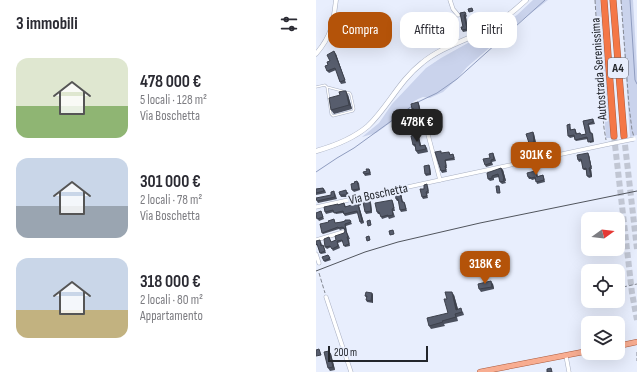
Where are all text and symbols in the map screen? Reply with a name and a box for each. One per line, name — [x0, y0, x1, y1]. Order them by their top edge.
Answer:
chip: Compra — [328, 12, 392, 48]
chip: Affitta — [400, 12, 459, 48]
chip: Filtri — [467, 12, 517, 48]
icon: filters — [278, 13, 300, 35]
text: 3 immobili — [16, 14, 78, 34]
street label: Autostrada Serenissima — [587, 17, 611, 122]
road number: A4 — [608, 58, 628, 78]
text: 478 000 € — [140, 72, 201, 92]
icon: home — [48, 74, 96, 122]
text: 5 locali · 128 m² — [140, 92, 207, 108]
text: Via Boschetta — [140, 108, 200, 124]
pin: 478K € — [384, 109, 450, 143]
text: 478K € — [401, 114, 433, 130]
pin: 301K € — [503, 142, 569, 176]
text: 301K € — [520, 147, 552, 163]
text: 301 000 € — [140, 172, 201, 192]
icon: home — [48, 174, 96, 222]
street label: Via Boschetta — [347, 180, 409, 208]
text: 2 locali · 78 m² — [140, 192, 202, 208]
text: Via Boschetta — [140, 208, 200, 224]
north arrow — [581, 212, 625, 256]
map controls — [581, 212, 625, 360]
pin: 318K € — [452, 251, 518, 285]
text: 318K € — [469, 256, 501, 272]
button: locate — [581, 264, 625, 308]
text: 318 000 € — [140, 272, 201, 292]
icon: home — [48, 274, 96, 322]
text: 2 locali · 80 m² — [140, 292, 203, 308]
text: Appartamento — [140, 308, 203, 324]
button: layers — [581, 316, 625, 360]
scale bar — [328, 344, 428, 363]
text: 200 m — [334, 346, 357, 359]

